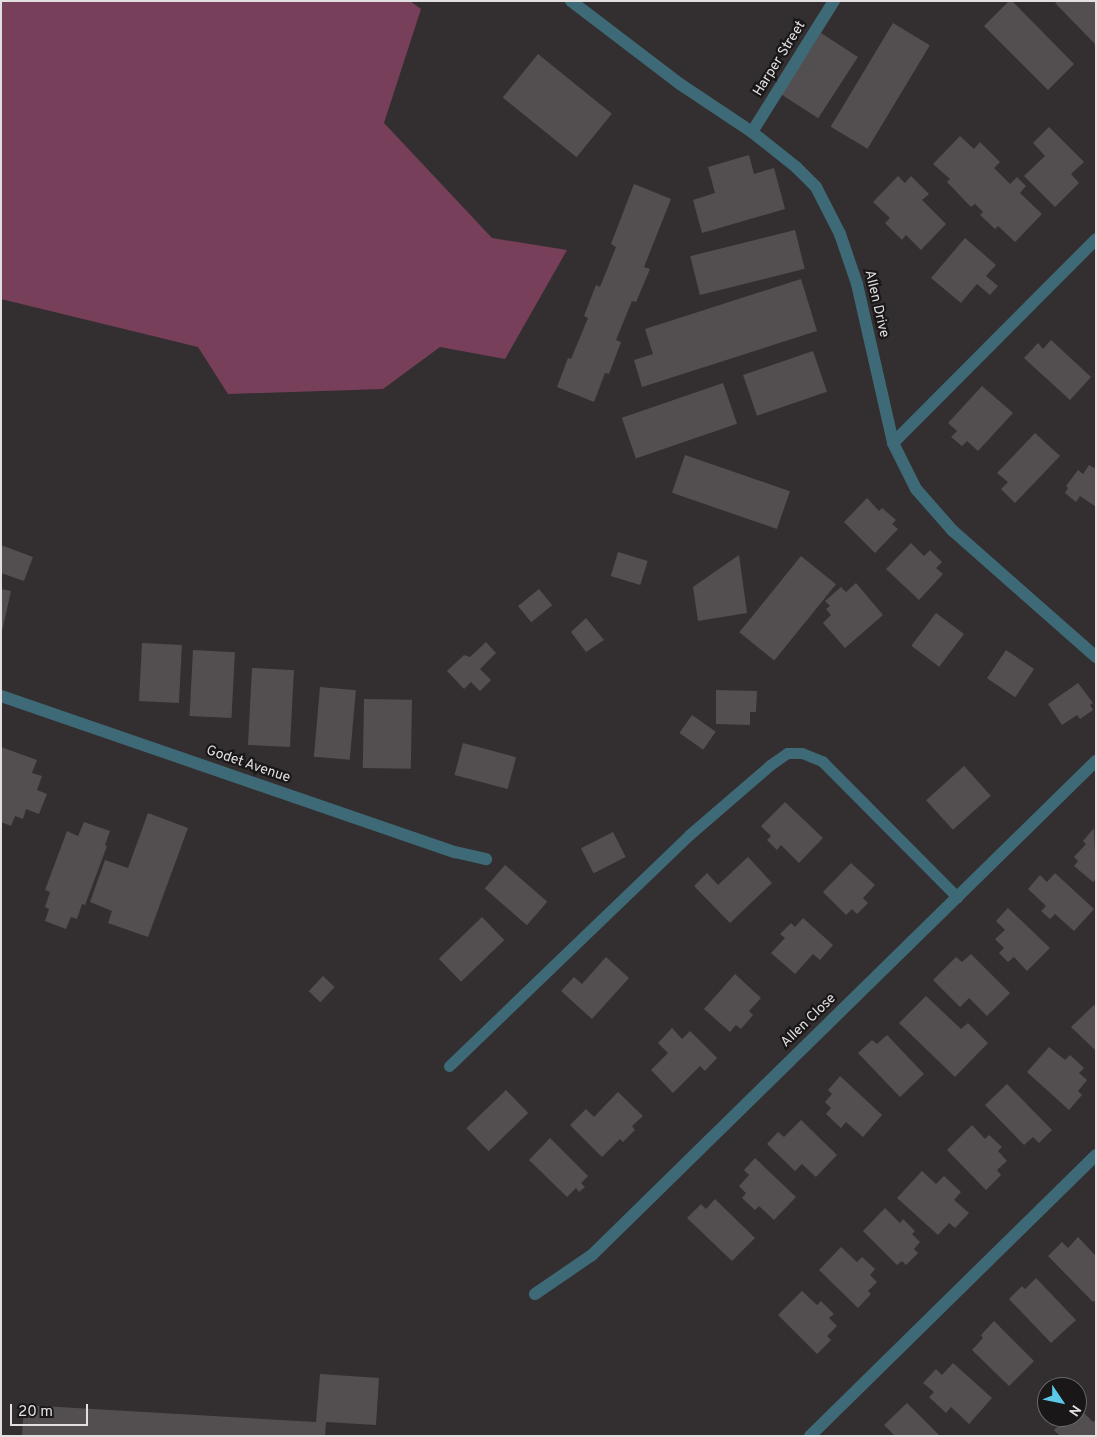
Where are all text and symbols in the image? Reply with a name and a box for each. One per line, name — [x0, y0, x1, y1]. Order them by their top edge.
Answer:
street label: Harper Street — [750, 18, 810, 100]
street label: Allen Drive — [860, 269, 892, 339]
street label: Godet Avenue — [204, 743, 292, 787]
street label: Allen Close — [778, 991, 840, 1051]
north arrow — [1037, 1377, 1087, 1427]
scale bar — [12, 1394, 90, 1426]
text: N — [1064, 1401, 1084, 1419]
text: 20 m — [18, 1403, 53, 1422]

